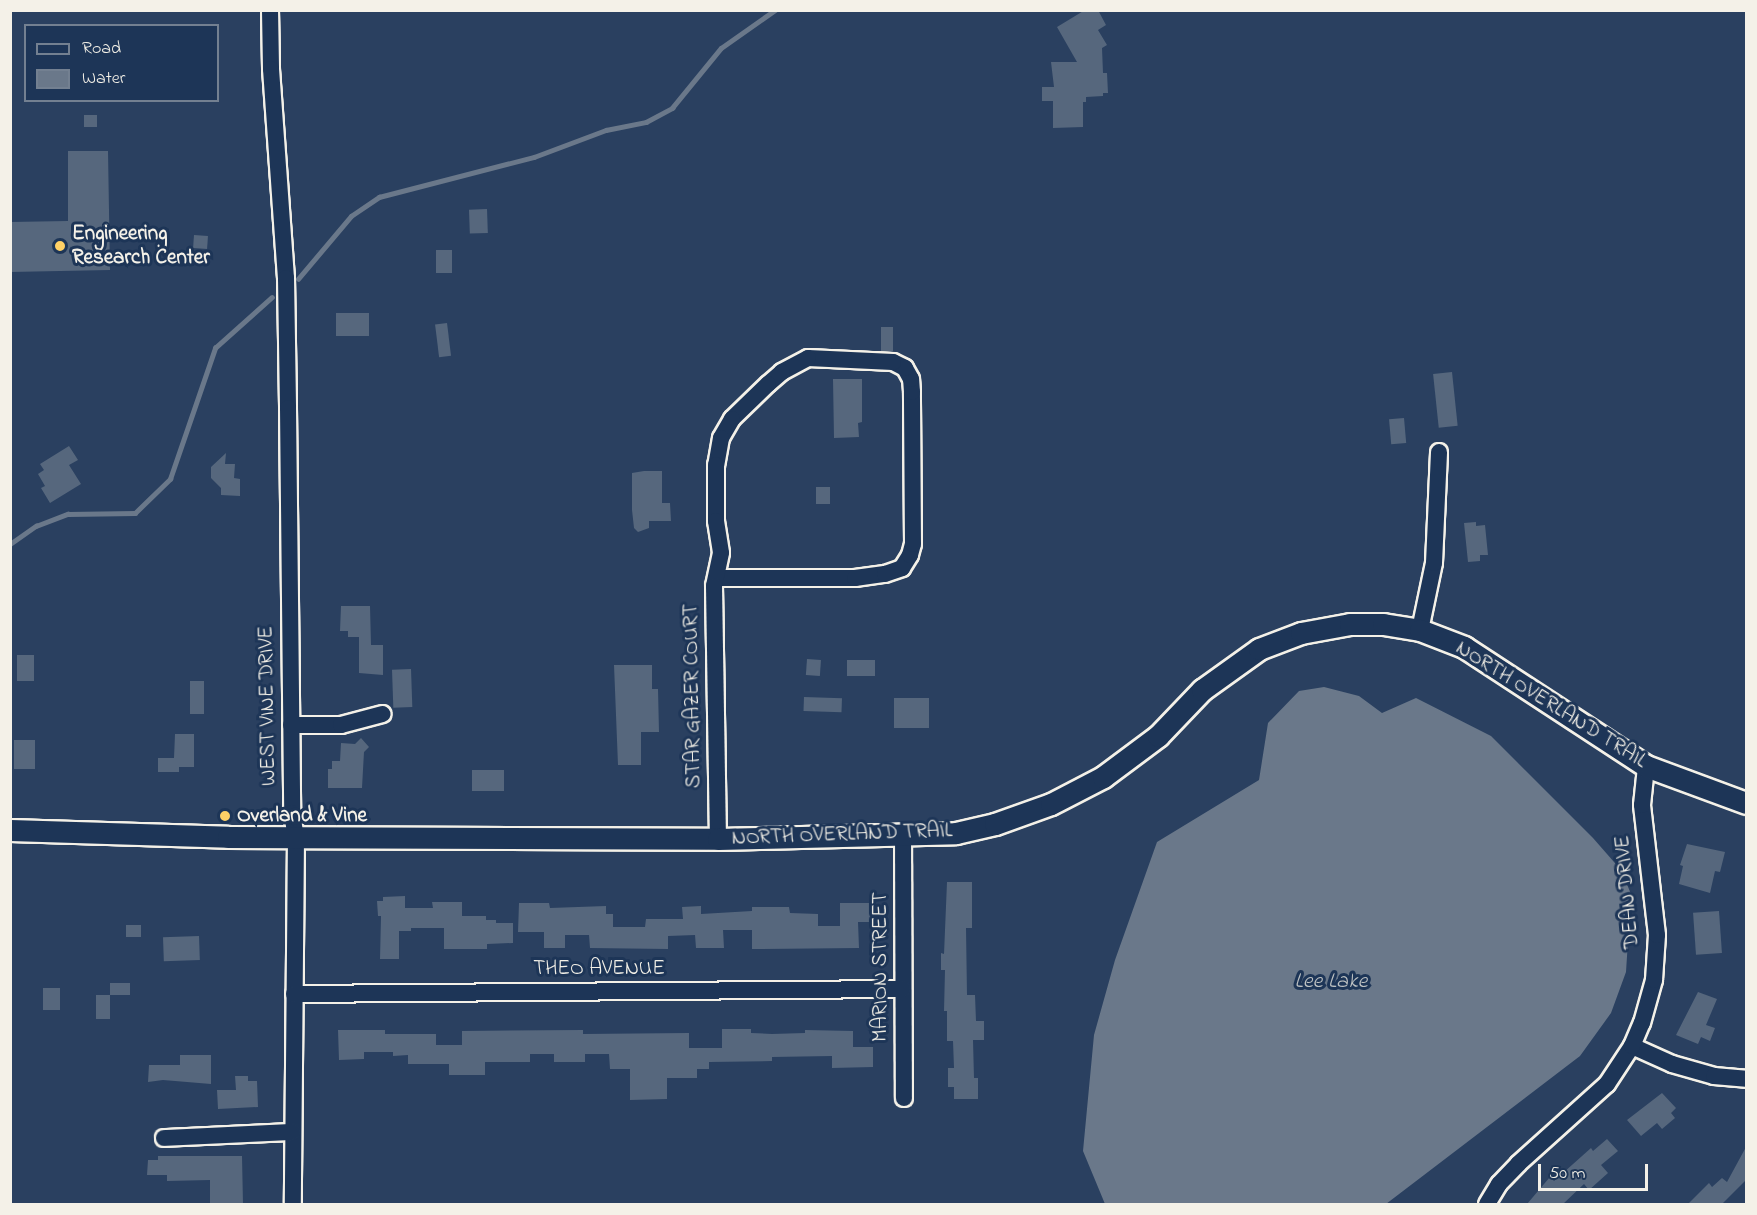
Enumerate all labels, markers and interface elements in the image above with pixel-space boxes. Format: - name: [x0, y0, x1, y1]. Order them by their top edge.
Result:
- legend: [24, 24, 219, 102]
- text: Road: [82, 36, 121, 62]
- text: Water: [82, 66, 125, 92]
- place label: Engineering Research Center: [72, 221, 210, 271]
- marker: Engineering Research Center: [53, 239, 67, 253]
- street label: STAR GAZER COURT: [679, 604, 707, 788]
- street label: WEST VINE DRIVE: [254, 626, 282, 786]
- street label: NORTH OVERLAND TRAIL: [1451, 636, 1651, 774]
- place label: Overland & Vine: [237, 803, 367, 829]
- marker: Overland & Vine: [218, 809, 232, 823]
- street label: NORTH OVERLAND TRAIL: [731, 819, 953, 851]
- street label: DEAN DRIVE: [1610, 834, 1646, 950]
- street label: MARION STREET: [868, 892, 894, 1042]
- street label: THEO AVENUE: [533, 956, 665, 982]
- water label: Lee Lake: [1295, 970, 1367, 996]
- scale bar: [1541, 1152, 1650, 1190]
- text: 50 m: [1549, 1161, 1586, 1187]

